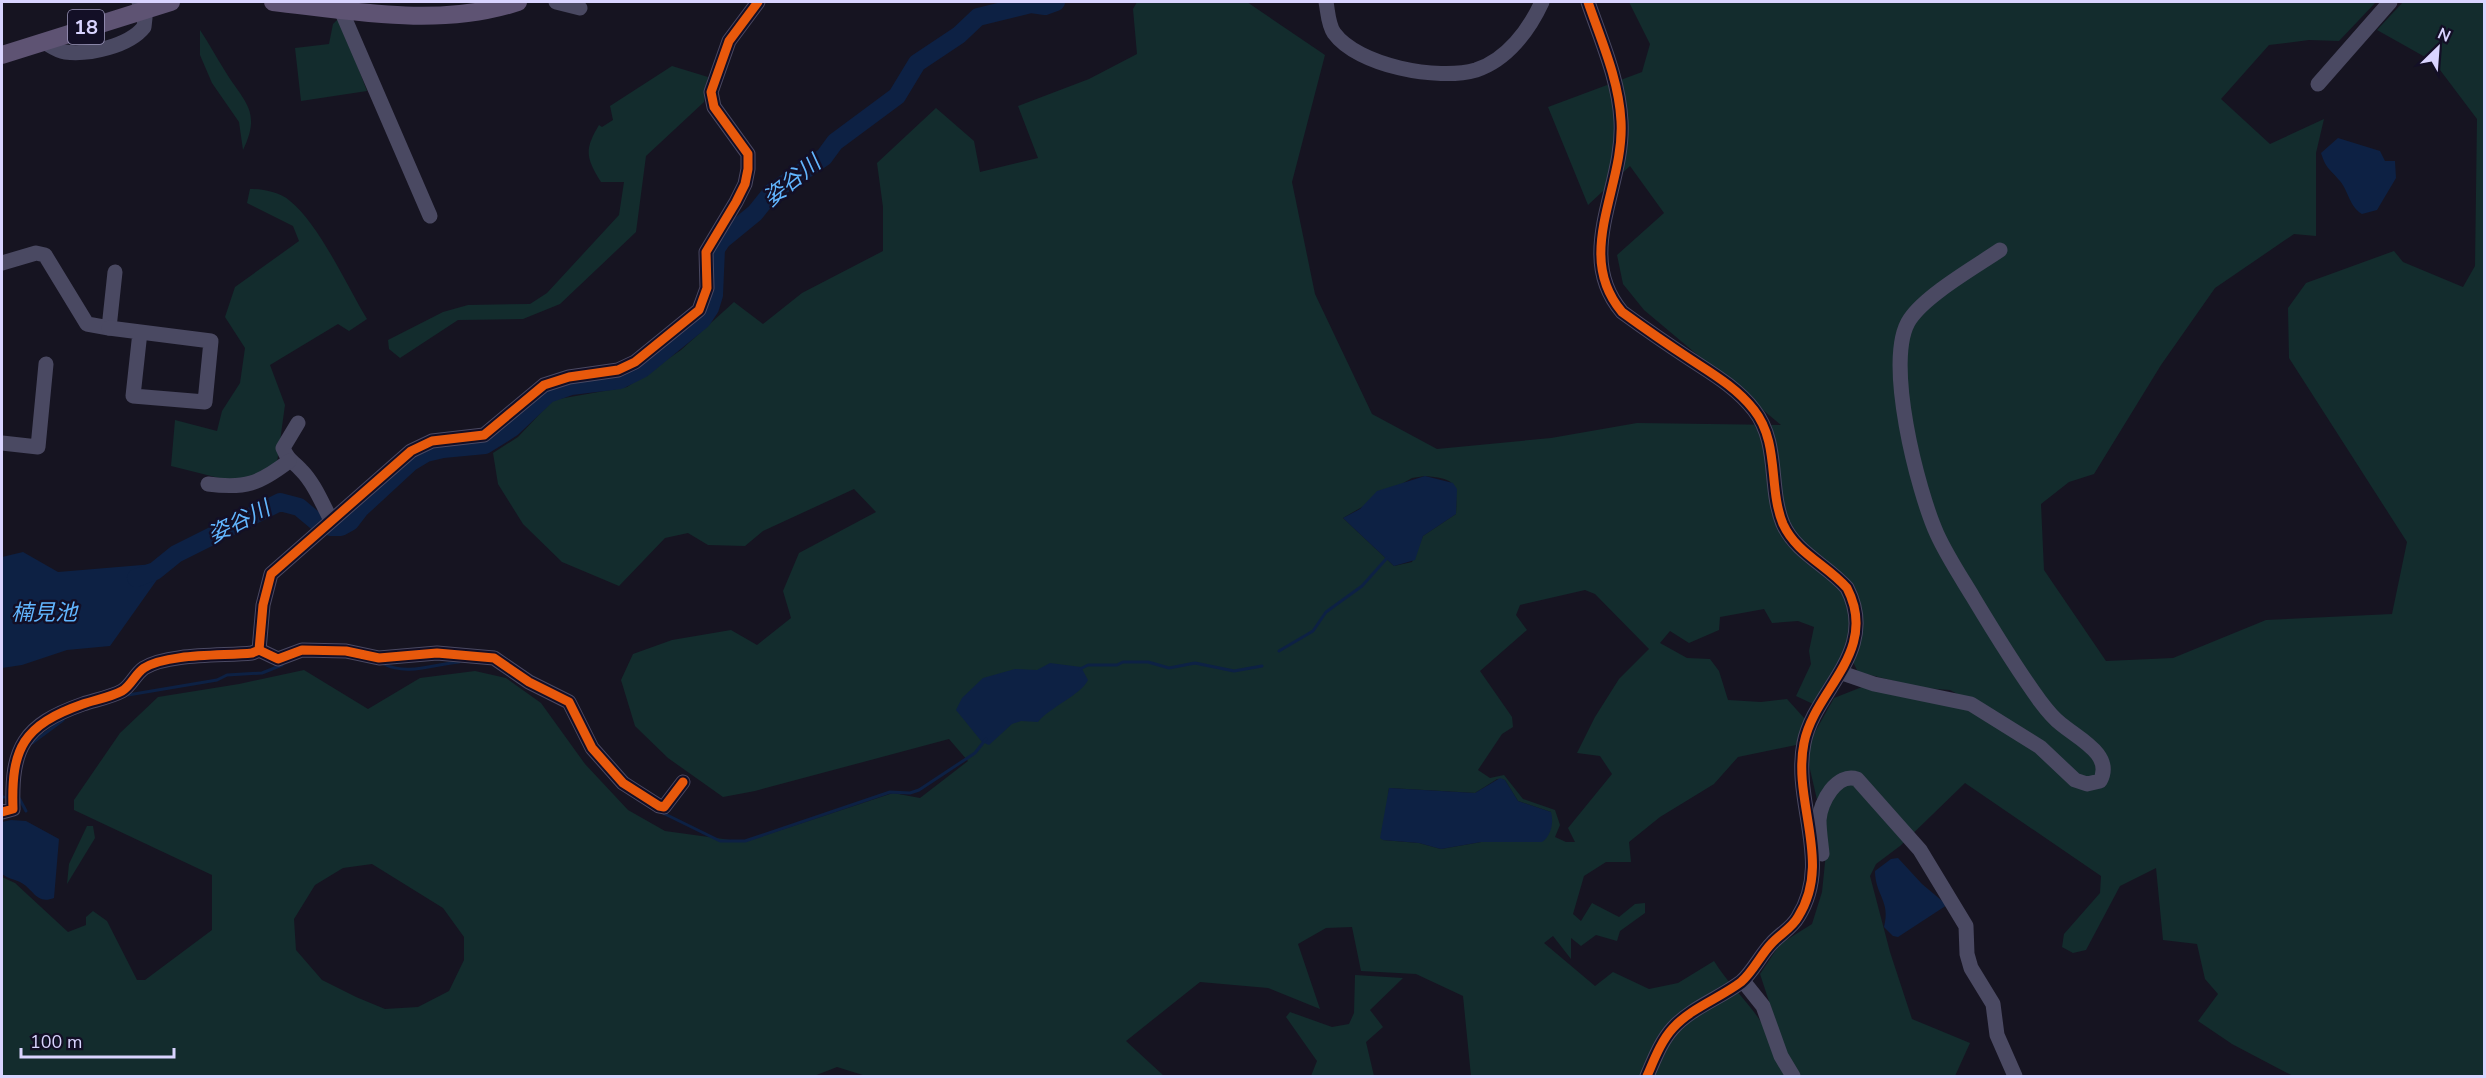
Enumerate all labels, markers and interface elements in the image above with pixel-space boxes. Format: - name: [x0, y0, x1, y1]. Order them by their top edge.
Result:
- road number: 18: [68, 10, 104, 44]
- north arrow: [2408, 18, 2468, 78]
- text: N: [2434, 23, 2454, 48]
- water label: 姿谷川: [757, 147, 829, 213]
- water label: 姿谷川: [203, 493, 277, 550]
- water label: 楠見池: [11, 598, 79, 628]
- scale bar: [21, 1021, 174, 1059]
- text: 100 m: [30, 1030, 82, 1054]

